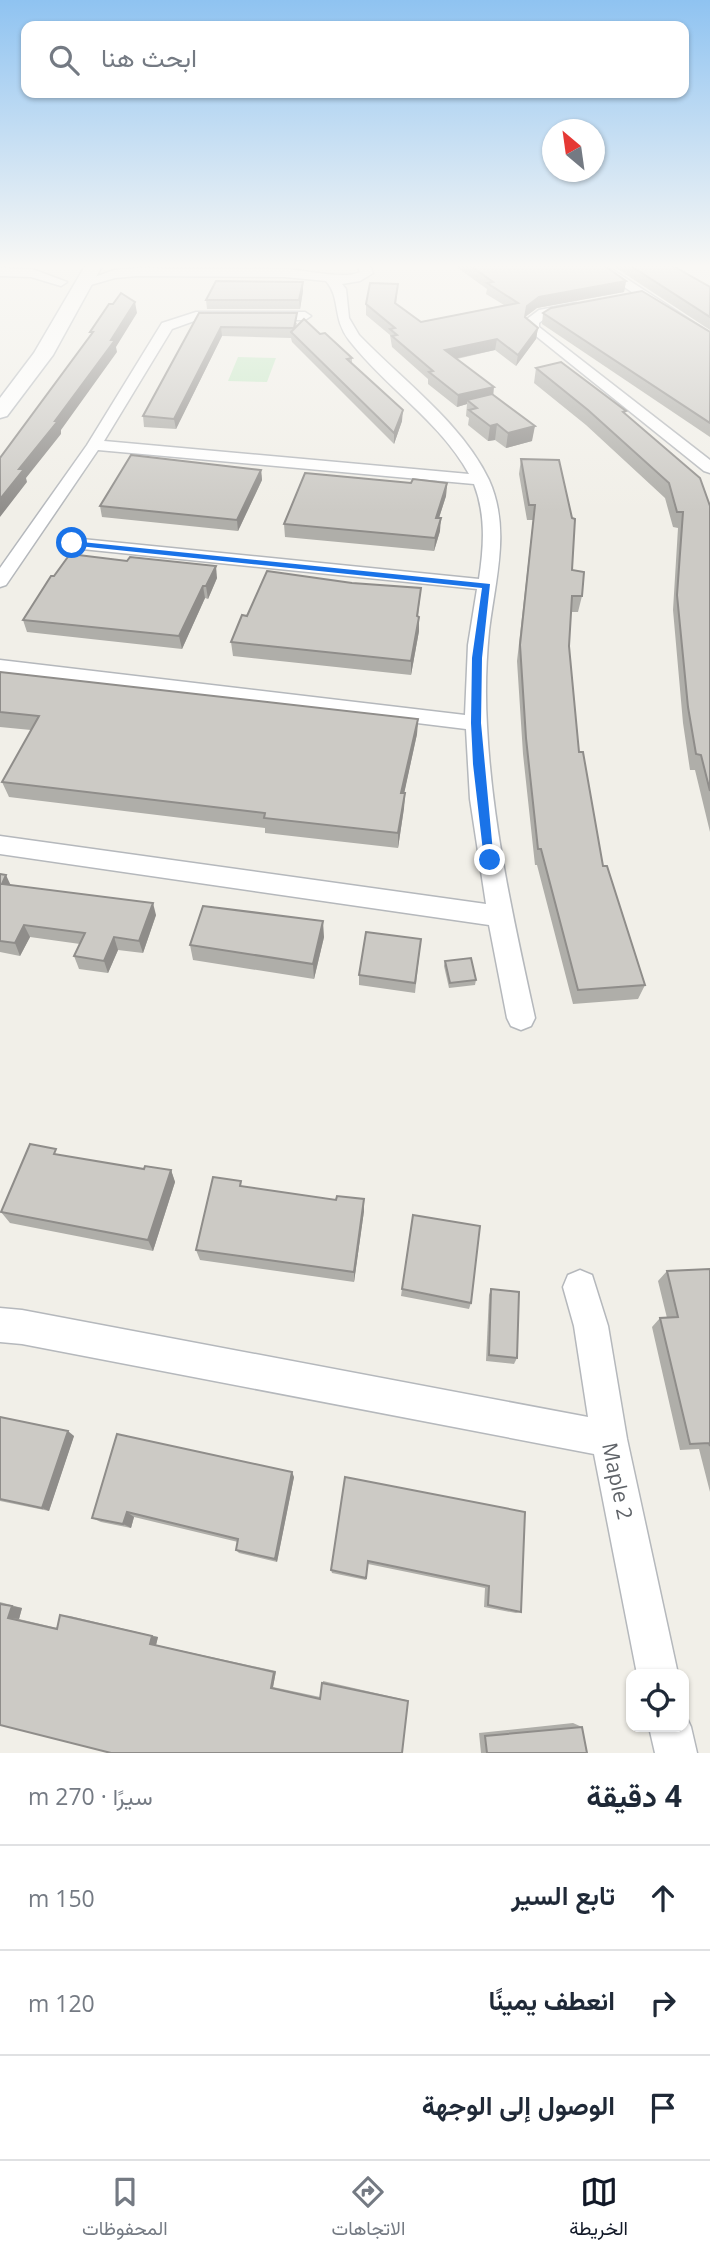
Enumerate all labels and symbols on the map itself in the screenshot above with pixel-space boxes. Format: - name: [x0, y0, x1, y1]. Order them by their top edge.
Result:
- north arrow: [542, 119, 605, 182]
- route start: [56, 527, 87, 558]
- route end: [474, 844, 505, 875]
- street label: Maple 2: [596, 1440, 640, 1522]

